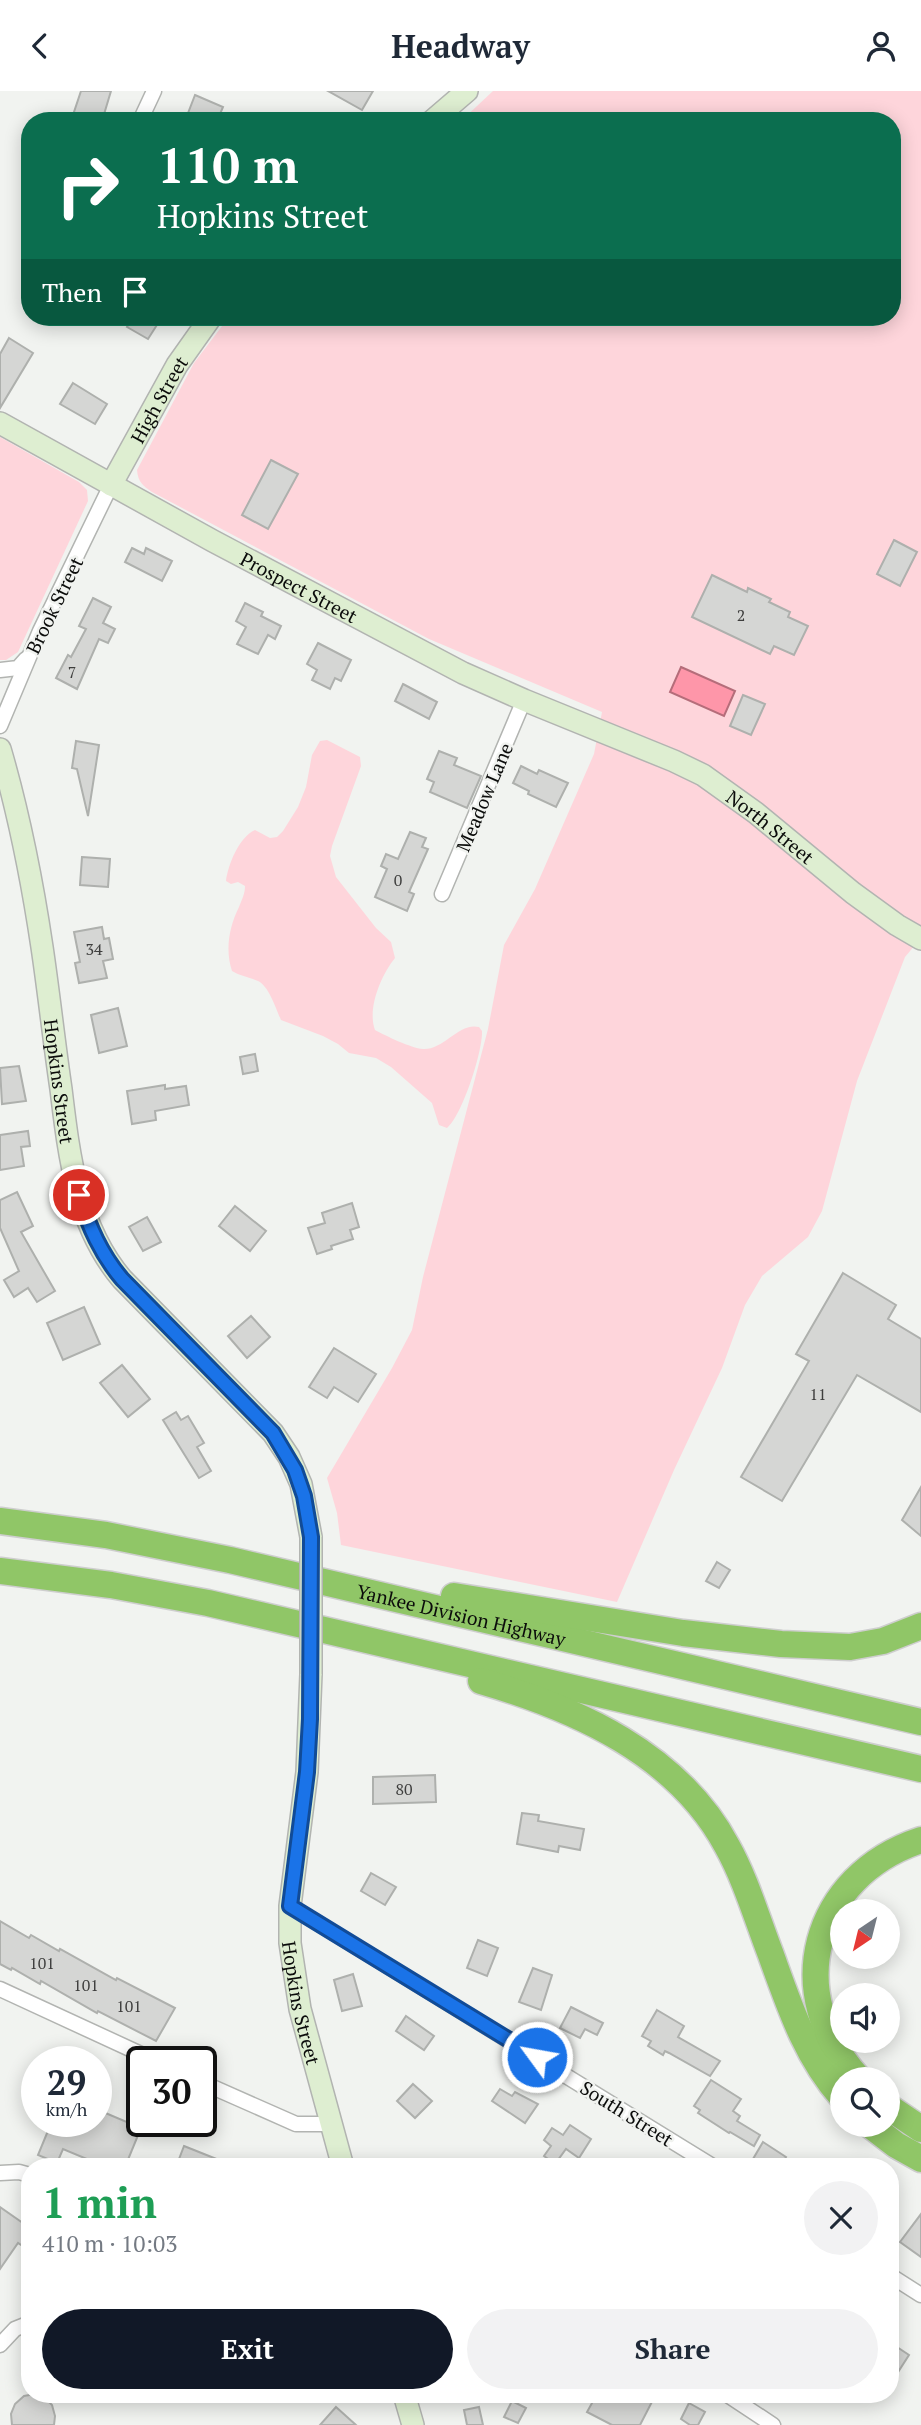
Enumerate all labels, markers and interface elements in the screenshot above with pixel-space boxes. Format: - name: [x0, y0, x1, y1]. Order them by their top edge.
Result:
- text: Headway: [391, 25, 530, 67]
- icon: back: [21, 27, 59, 65]
- icon: person: [862, 27, 900, 65]
- text: 110 m: [157, 132, 299, 197]
- icon: right: [42, 140, 133, 231]
- text: Hopkins Street: [157, 195, 368, 237]
- icon: arrive: [116, 273, 154, 311]
- text: Then: [42, 275, 102, 309]
- street label: High Street: [124, 350, 192, 447]
- street label: Prospect Street: [236, 545, 362, 628]
- street label: Brook Street: [20, 552, 88, 658]
- house number: 2: [737, 604, 745, 626]
- house number: 7: [68, 661, 76, 683]
- street label: Meadow Lane: [450, 739, 518, 855]
- street label: North Street: [722, 784, 820, 869]
- house number: 0: [394, 869, 402, 891]
- house number: 34: [85, 938, 103, 960]
- street label: Hopkins Street: [39, 1017, 81, 1145]
- pin: [49, 1165, 109, 1225]
- icon: arrive: [60, 1176, 98, 1214]
- house number: 11: [809, 1383, 827, 1405]
- street label: Yankee Division Highway: [354, 1578, 569, 1651]
- house number: 80: [395, 1778, 413, 1800]
- north arrow: [830, 1899, 900, 1969]
- map controls: [830, 1899, 900, 2137]
- street label: Hopkins Street: [277, 1939, 327, 2067]
- house number: 101: [29, 1952, 55, 1974]
- house number: 101: [73, 1974, 99, 1996]
- button: sound: [830, 1983, 900, 2053]
- house number: 101: [116, 1995, 142, 2017]
- position arrow: [500, 2020, 574, 2094]
- speed limit sign: 30: [126, 2046, 217, 2137]
- text: 29: [47, 2059, 86, 2105]
- button: search: [830, 2067, 900, 2137]
- street label: South Street: [576, 2075, 678, 2151]
- text: km/h: [46, 2097, 87, 2121]
- text: 1 min: [42, 2174, 157, 2230]
- button: close: [804, 2181, 878, 2255]
- text: 410 m · 10:03: [42, 2228, 177, 2259]
- button: Exit: [42, 2309, 453, 2389]
- button: Share: [467, 2309, 878, 2389]

